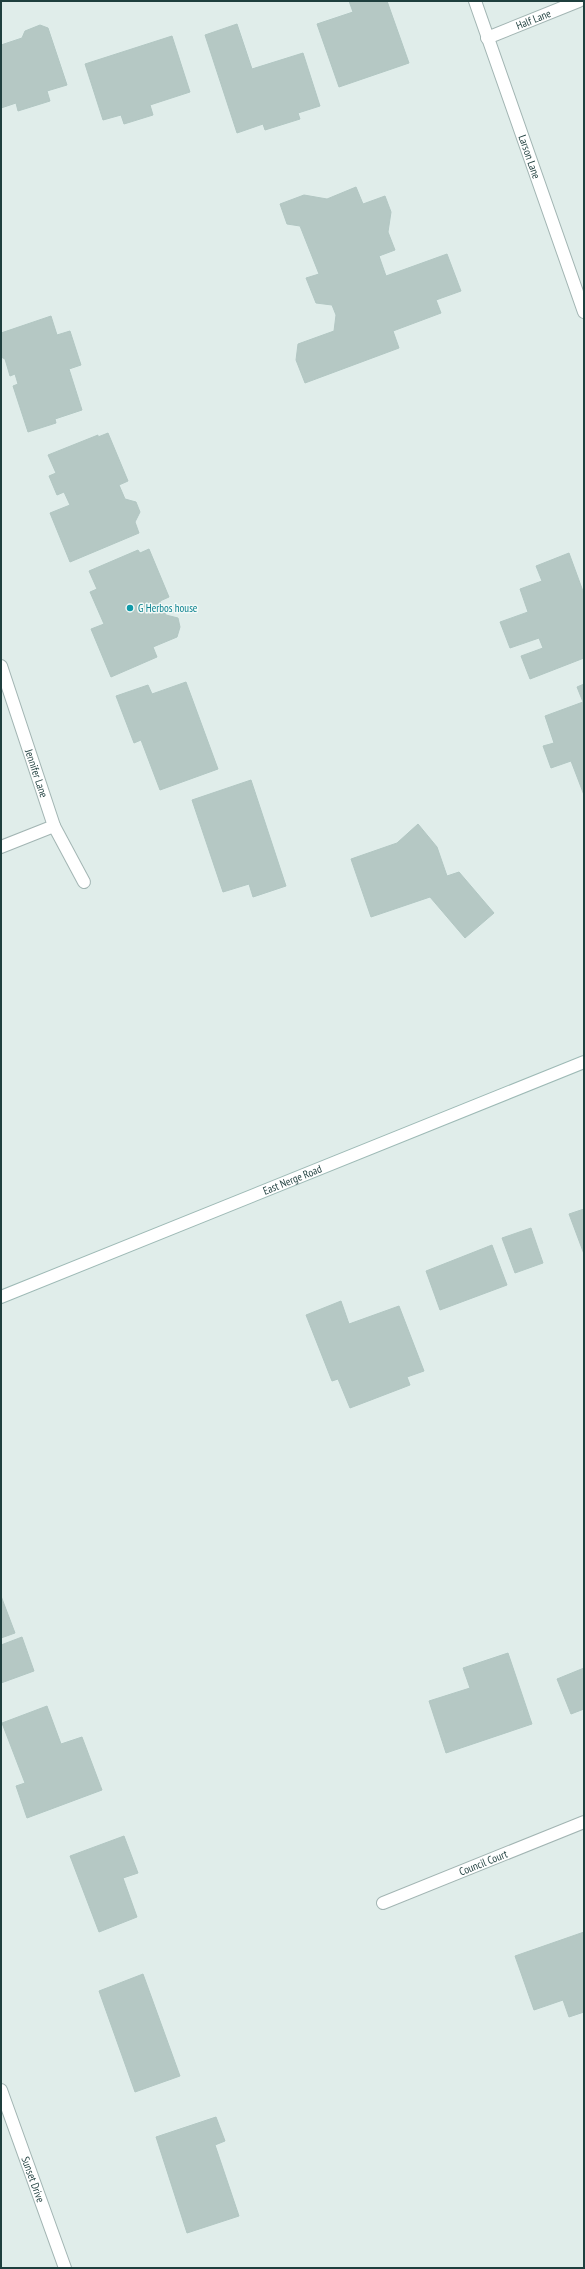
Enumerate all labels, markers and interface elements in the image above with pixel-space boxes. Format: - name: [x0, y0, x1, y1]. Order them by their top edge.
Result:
- street label: Half Lane: [514, 6, 553, 33]
- street label: Larson Lane: [515, 133, 544, 181]
- place label: G Herbos house: [138, 601, 198, 615]
- marker: G Herbos house: [125, 603, 135, 613]
- street label: Jennifer Lane: [22, 746, 51, 800]
- street label: East Nerge Road: [261, 1161, 324, 1198]
- street label: Council Court: [457, 1847, 509, 1879]
- street label: Sunset Drive: [18, 2154, 48, 2205]

